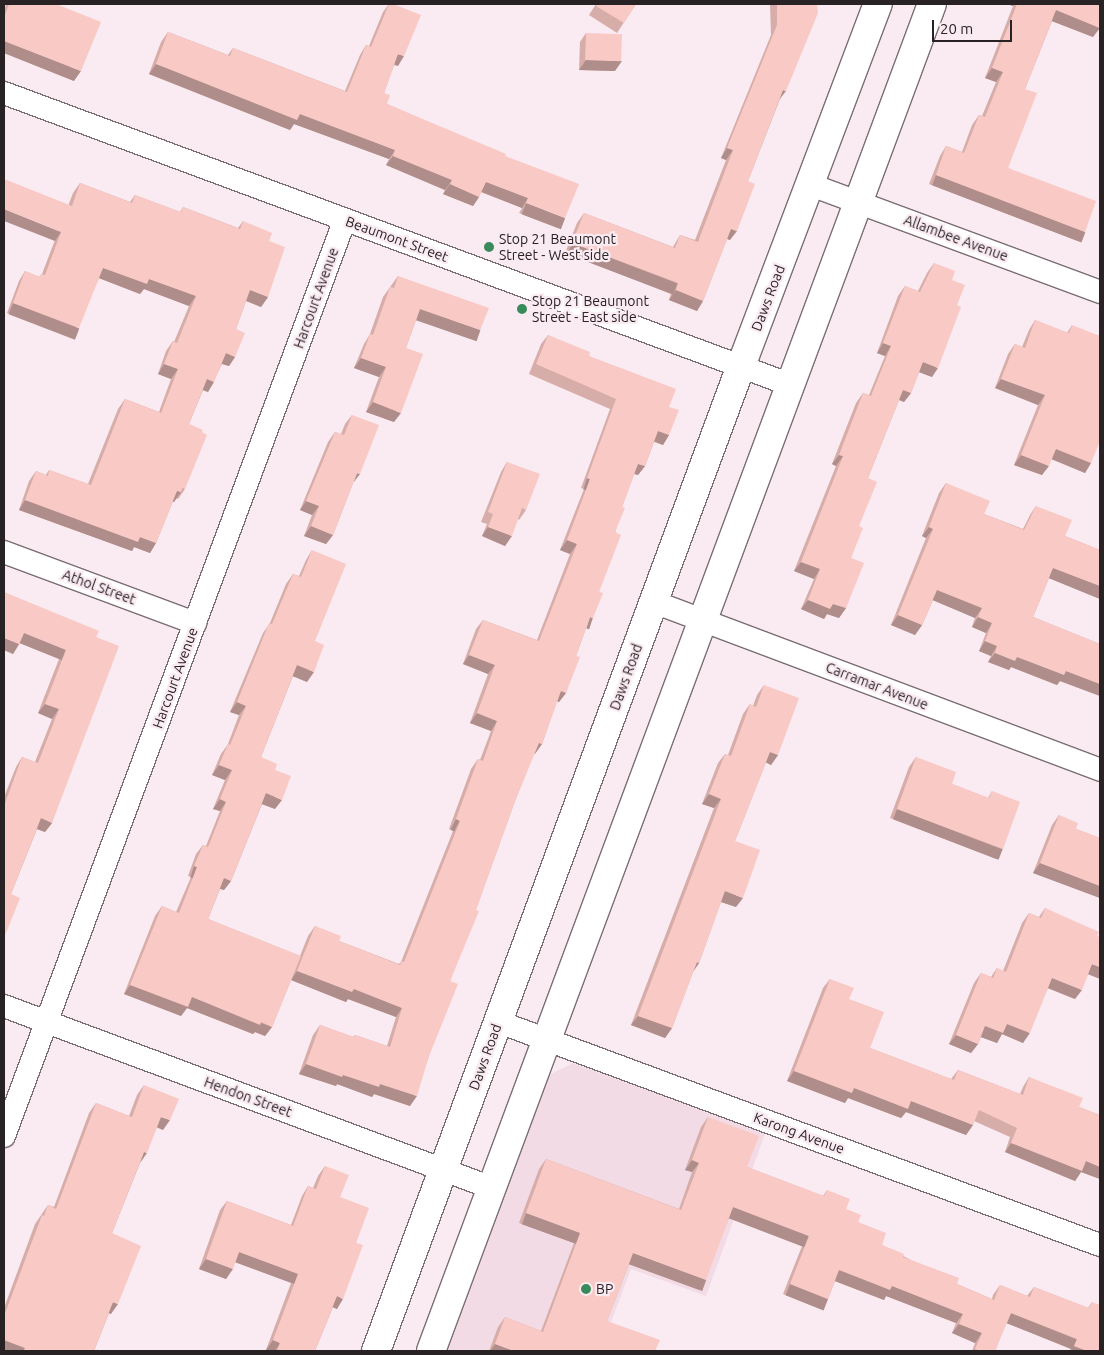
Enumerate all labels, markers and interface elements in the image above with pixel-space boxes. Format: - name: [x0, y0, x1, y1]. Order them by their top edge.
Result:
- scale bar: [934, 10, 1014, 42]
- text: 20 m: [940, 20, 973, 37]
- street label: Allambee Avenue: [902, 211, 1010, 265]
- street label: Beaumont Street: [343, 213, 451, 265]
- place label: Stop 21 Beaumont Street - West side: [499, 231, 616, 264]
- marker: Stop 21 Beaumont Street - West side: [483, 241, 495, 253]
- street label: Harcourt Avenue: [290, 245, 342, 351]
- street label: Daws Road: [748, 263, 788, 333]
- place label: Stop 21 Beaumont Street - East side: [532, 293, 649, 326]
- marker: Stop 21 Beaumont Street - East side: [516, 303, 528, 315]
- street label: Athol Street: [60, 566, 138, 608]
- street label: Harcourt Avenue: [149, 625, 201, 731]
- street label: Daws Road: [606, 641, 646, 713]
- street label: Carramar Avenue: [823, 659, 931, 713]
- street label: Daws Road: [465, 1021, 505, 1093]
- street label: Hendon Street: [202, 1073, 294, 1121]
- street label: Karong Avenue: [751, 1109, 847, 1157]
- place label: BP: [596, 1281, 613, 1297]
- marker: BP: [580, 1283, 592, 1295]

